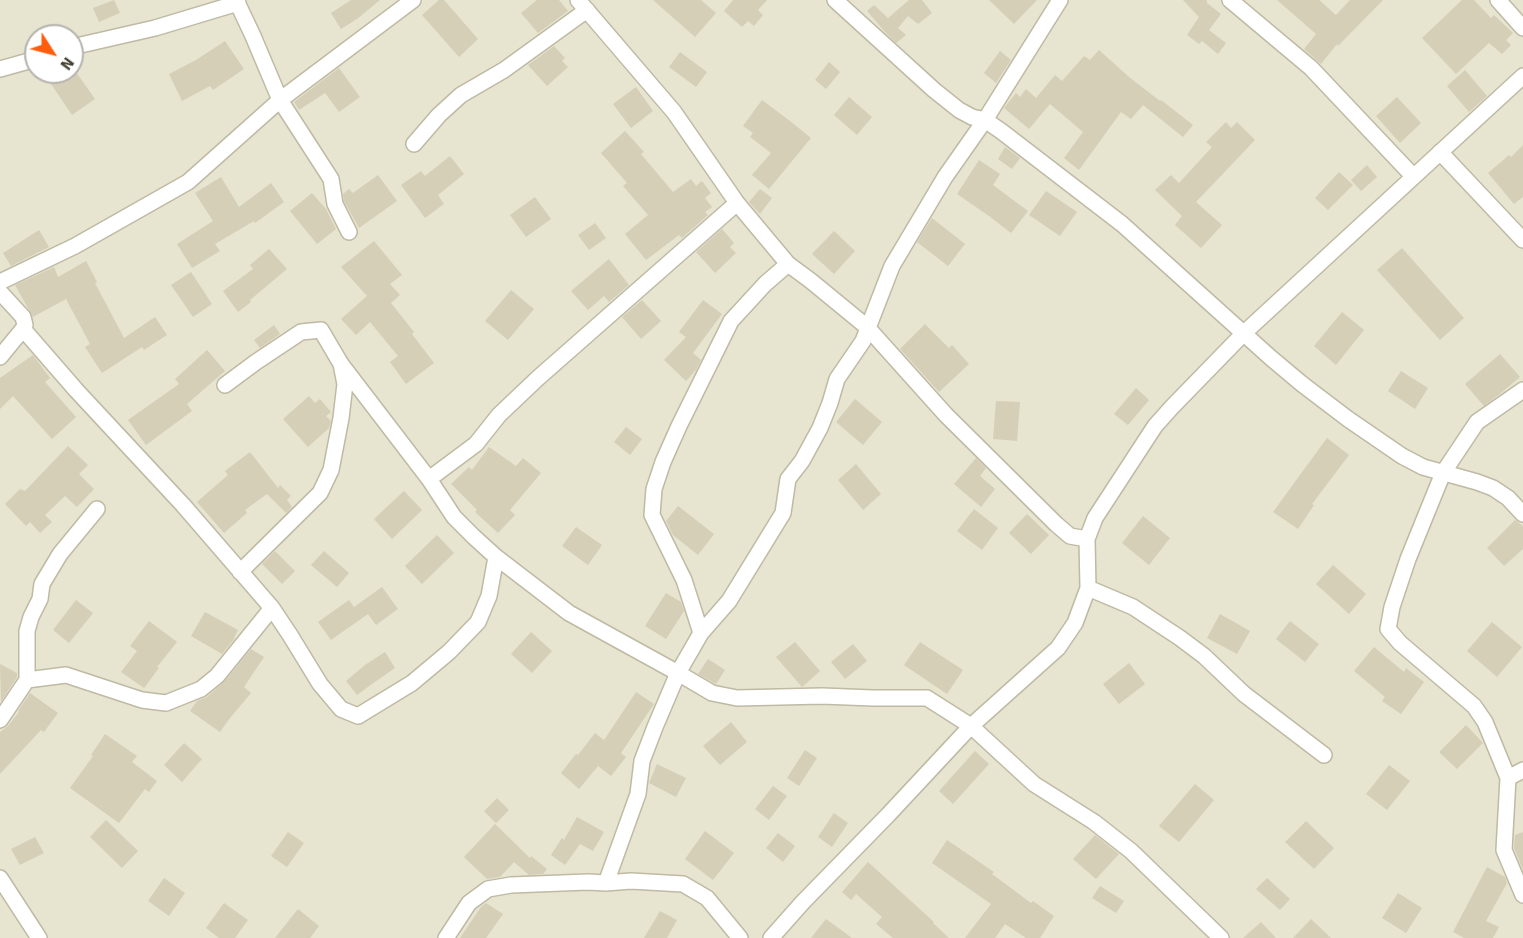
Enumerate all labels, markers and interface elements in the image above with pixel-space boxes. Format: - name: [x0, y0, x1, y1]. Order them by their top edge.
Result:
- north arrow: [24, 24, 84, 84]
- text: N: [56, 53, 78, 74]

